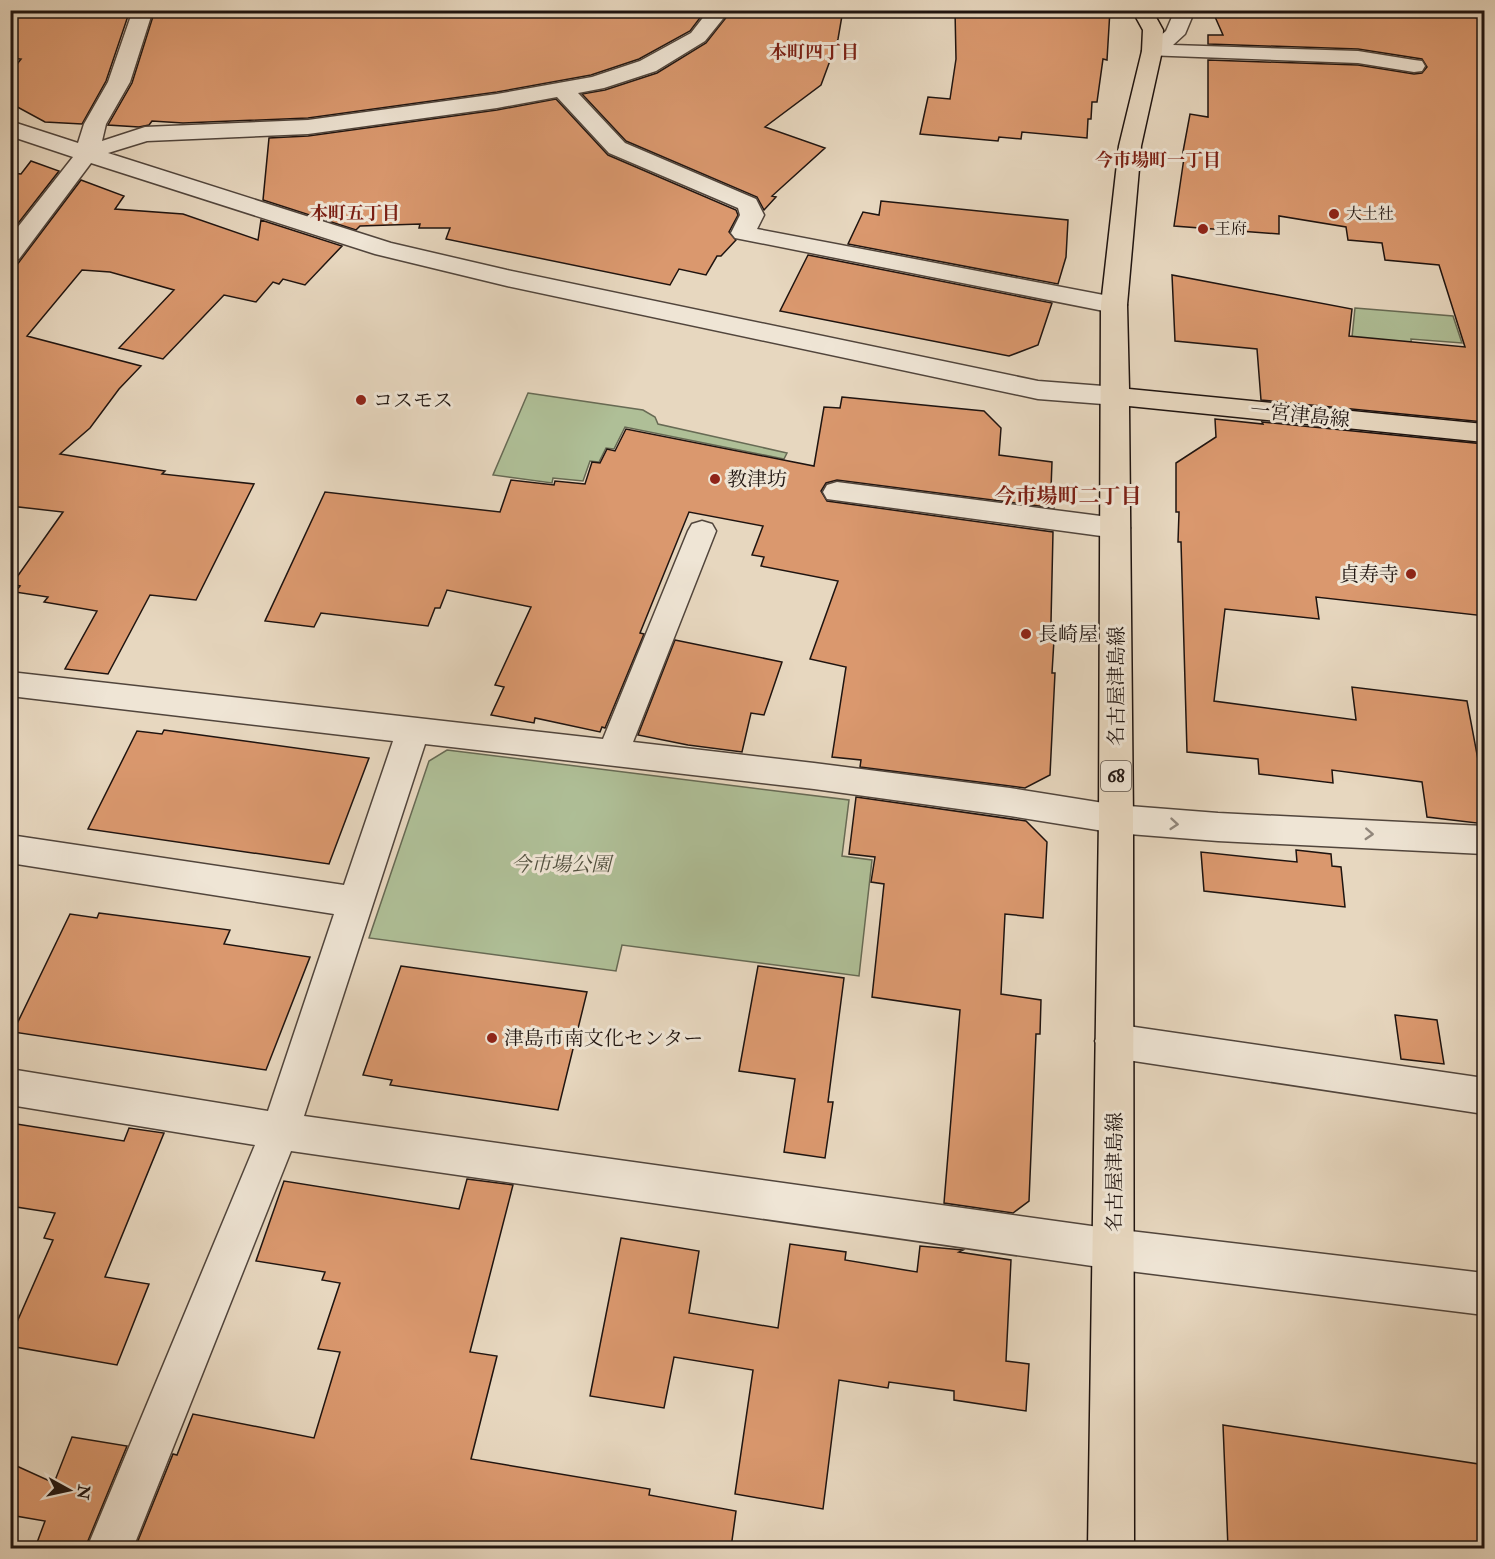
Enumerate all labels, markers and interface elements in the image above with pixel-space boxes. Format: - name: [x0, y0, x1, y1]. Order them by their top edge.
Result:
- district label: 本町四丁目: [769, 41, 859, 64]
- district label: 今市場町一丁目: [1095, 149, 1221, 172]
- district label: 本町五丁目: [310, 202, 400, 225]
- place label: 大土社: [1346, 204, 1394, 224]
- marker: 大土社: [1327, 207, 1341, 221]
- place label: 王府: [1215, 219, 1247, 239]
- marker: 王府: [1196, 222, 1210, 236]
- place label: コスモス: [373, 388, 453, 413]
- marker: コスモス: [354, 393, 368, 407]
- street label: 一宮津島線: [1249, 397, 1351, 433]
- place label: 教津坊: [727, 467, 787, 492]
- marker: 教津坊: [708, 472, 722, 486]
- district label: 今市場町二丁目: [995, 483, 1142, 510]
- place label: 貞寿寺: [1339, 562, 1399, 587]
- marker: 貞寿寺: [1404, 567, 1418, 581]
- place label: 長崎屋: [1038, 622, 1098, 647]
- street label: 名古屋津島線: [1104, 626, 1129, 746]
- marker: 長崎屋: [1019, 627, 1033, 641]
- road number: 68: [1101, 761, 1131, 791]
- one-way arrow: [1169, 817, 1178, 830]
- one-way arrow: [1364, 828, 1373, 841]
- park label: 今市場公園: [511, 852, 614, 877]
- place label: 津島市南文化センター: [504, 1026, 703, 1051]
- marker: 津島市南文化センター: [485, 1031, 499, 1045]
- street label: 名古屋津島線: [1102, 1112, 1127, 1232]
- north arrow: [39, 1460, 99, 1520]
- text: N: [72, 1482, 94, 1501]

